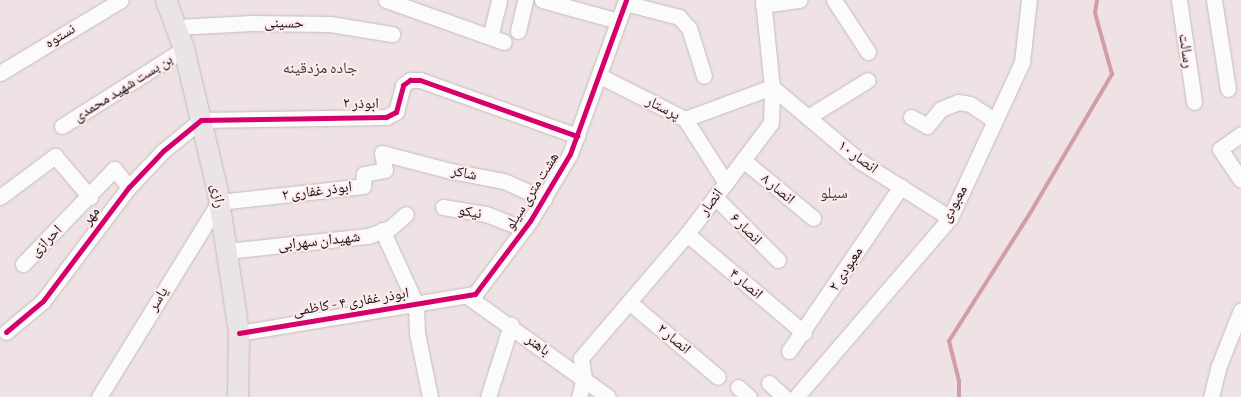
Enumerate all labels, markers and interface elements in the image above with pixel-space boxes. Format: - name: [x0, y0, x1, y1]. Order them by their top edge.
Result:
- street label: حسینی: [264, 14, 304, 32]
- street label: نستوه: [41, 20, 79, 52]
- street label: رسالت: [1175, 32, 1197, 70]
- street label: بن بست شهید محمدی: [70, 50, 176, 126]
- district label: جاده مزدقینه: [283, 59, 357, 79]
- street label: پرستار: [643, 92, 683, 124]
- street label: ابوذر ۲: [343, 95, 379, 113]
- street label: انصار ۱۰: [835, 137, 881, 177]
- street label: هشت متری سیلو: [501, 149, 563, 233]
- street label: شاکر: [450, 162, 478, 184]
- street label: انصار ۸: [758, 170, 798, 208]
- street label: ابوذر غفاری ۲: [281, 178, 353, 204]
- street label: رازی: [207, 182, 229, 210]
- street label: معبودی: [936, 182, 972, 226]
- district label: سیلو: [820, 184, 848, 204]
- street label: انصار: [695, 185, 727, 219]
- street label: نیکو: [457, 201, 483, 223]
- street label: مهر: [78, 203, 104, 229]
- street label: انصار ۶: [726, 209, 766, 249]
- street label: احرازی: [26, 221, 66, 261]
- street label: شهیدان سهرابی: [277, 228, 361, 254]
- street label: معبودی ۲: [825, 244, 867, 294]
- street label: انصار ۴: [726, 265, 766, 303]
- street label: یاسر: [144, 284, 172, 314]
- street label: ابوذر غفاری ۴ - کاظمی: [292, 284, 410, 320]
- street label: انصار ۲: [654, 320, 694, 358]
- street label: باهنر: [522, 330, 554, 360]

